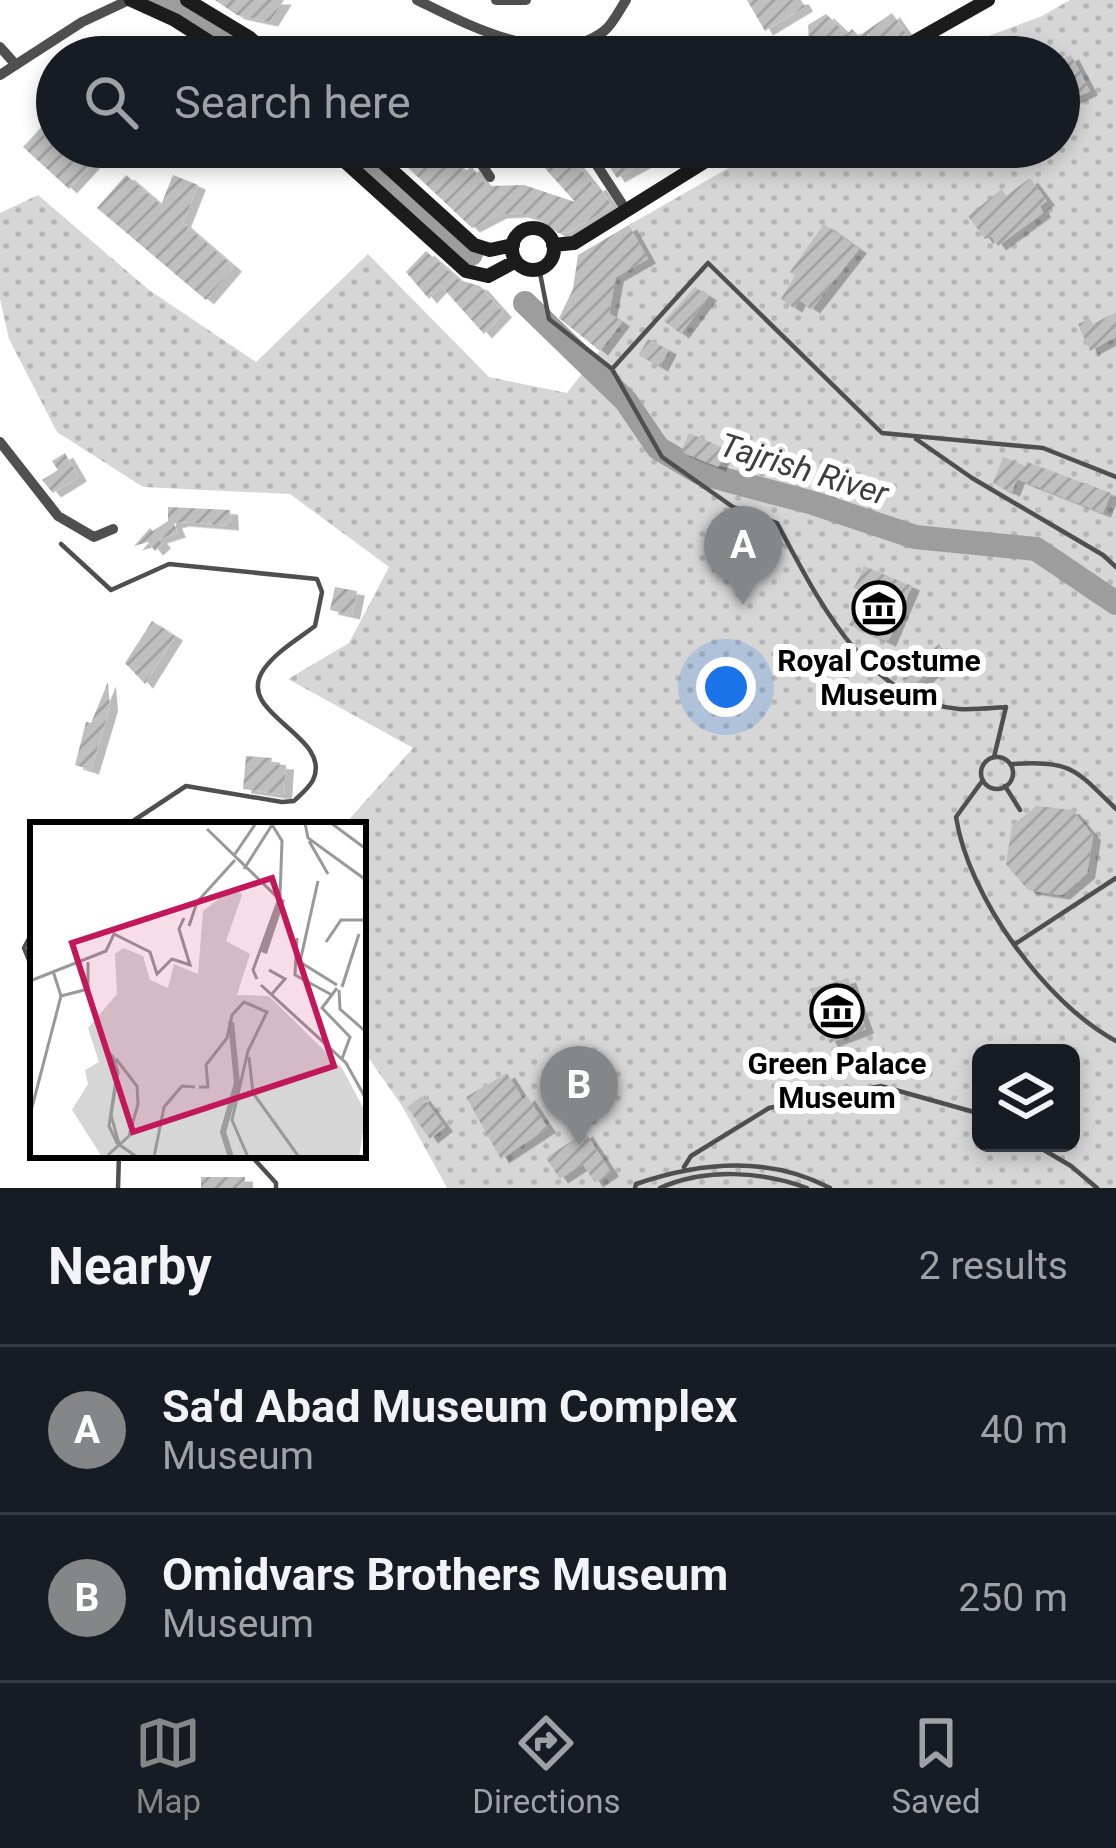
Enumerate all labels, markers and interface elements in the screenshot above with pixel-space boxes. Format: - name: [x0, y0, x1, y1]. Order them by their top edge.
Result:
- search box: [36, 36, 1080, 168]
- icon: search: [78, 69, 144, 135]
- text: Search here: [174, 76, 411, 129]
- water label: Tajrish River: [715, 425, 894, 513]
- pin: A: [704, 506, 782, 605]
- museum icon: Royal Costume Museum: [851, 580, 907, 636]
- place label: Royal Costume Museum: [777, 643, 981, 712]
- your location: [696, 657, 756, 717]
- inset map: [30, 822, 366, 1158]
- museum icon: Green Palace Museum: [809, 983, 865, 1039]
- map controls: [972, 1044, 1080, 1152]
- button: layers: [972, 1044, 1080, 1152]
- pin: B: [540, 1046, 618, 1145]
- place label: Green Palace Museum: [748, 1046, 926, 1115]
- text: Nearby: [48, 1237, 212, 1296]
- text: 2 results: [919, 1243, 1068, 1289]
- text: Sa'd Abad Museum Complex: [162, 1380, 737, 1433]
- text: A: [74, 1407, 100, 1453]
- text: 40 m: [980, 1407, 1068, 1453]
- text: Museum: [162, 1433, 314, 1479]
- text: Omidvars Brothers Museum: [162, 1548, 728, 1601]
- text: B: [75, 1575, 99, 1621]
- text: 250 m: [958, 1575, 1068, 1621]
- text: Museum: [162, 1601, 314, 1647]
- tab: Map: [135, 1710, 201, 1821]
- tab: Directions: [472, 1710, 621, 1821]
- tab: Saved: [891, 1710, 981, 1821]

